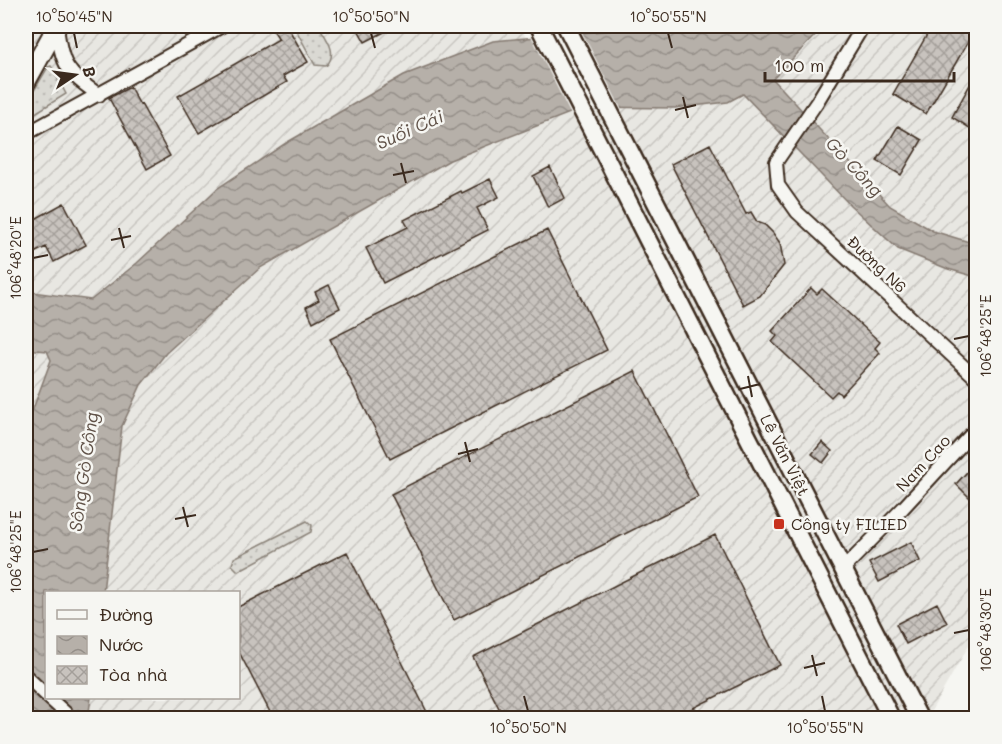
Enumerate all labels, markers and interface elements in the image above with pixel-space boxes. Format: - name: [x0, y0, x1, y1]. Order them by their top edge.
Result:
- text: 10°50'45"N: [36, 6, 112, 26]
- text: 10°50'50"N: [332, 6, 410, 26]
- text: 10°50'55"N: [630, 6, 706, 26]
- north arrow: [45, 45, 105, 105]
- scale bar: [765, 45, 954, 83]
- text: 100 m: [774, 53, 824, 77]
- text: B: [79, 64, 102, 79]
- water label: Suối Cái: [372, 103, 448, 155]
- water label: Gò Công: [821, 131, 889, 201]
- text: 106°48'20"E: [5, 216, 25, 300]
- street label: Đường N6: [843, 231, 912, 297]
- text: 106°48'25"E: [975, 294, 995, 377]
- water label: Sông Gò Công: [63, 410, 103, 533]
- street label: Lê Văn Việt: [756, 411, 815, 499]
- street label: Nam Cao: [891, 430, 954, 496]
- text: 106°48'25"E: [5, 510, 25, 593]
- place label: Công ty FILIED: [791, 513, 907, 534]
- marker: Công ty FILIED: [772, 517, 786, 531]
- text: 106°48'30"E: [975, 588, 995, 672]
- legend: [45, 591, 240, 699]
- text: Đường: [99, 602, 153, 626]
- text: Nước: [99, 632, 143, 656]
- text: Tòa nhà: [99, 662, 168, 686]
- text: 10°50'50"N: [489, 717, 567, 737]
- text: 10°50'55"N: [787, 717, 863, 737]

